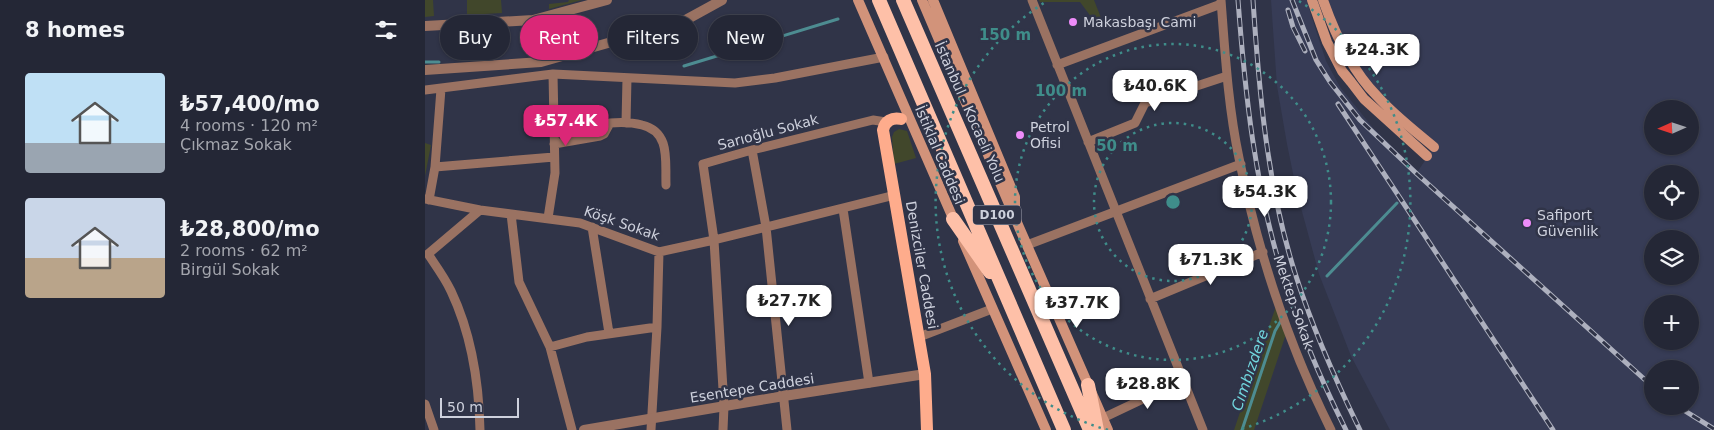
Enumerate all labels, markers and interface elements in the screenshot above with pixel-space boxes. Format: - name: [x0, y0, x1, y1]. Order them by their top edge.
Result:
- place label: Makasbaşı Cami: [1083, 14, 1196, 30]
- chip: Buy: [440, 15, 510, 60]
- chip: Rent: [520, 15, 598, 60]
- chip: Filters: [608, 15, 698, 60]
- chip: New: [708, 15, 783, 60]
- icon: filters: [372, 16, 400, 44]
- marker: Makasbaşı Cami: [1067, 16, 1079, 28]
- text: 8 homes: [25, 18, 125, 42]
- text: 150 m: [979, 26, 1031, 44]
- pin: ₺24.3K: [1336, 34, 1418, 76]
- street label: İstanbul - Kocaeli Yolu: [932, 39, 1009, 185]
- text: ₺24.3K: [1345, 40, 1409, 59]
- pin: ₺40.6K: [1114, 70, 1196, 112]
- text: ₺40.6K: [1123, 76, 1187, 95]
- text: 100 m: [1035, 82, 1087, 100]
- text: ₺57,400/mo: [180, 92, 320, 116]
- icon: home: [65, 93, 125, 153]
- north arrow: [1644, 100, 1699, 155]
- map controls: [1644, 100, 1699, 415]
- street label: İstiklal Caddesi: [912, 103, 969, 207]
- pin: ₺57.4K: [525, 104, 607, 147]
- text: ₺57.4K: [534, 111, 598, 130]
- street label: Sarıoğlu Sokak: [716, 111, 821, 153]
- text: 4 rooms · 120 m²: [180, 116, 318, 135]
- place label: Petrol Ofisi: [1030, 119, 1070, 151]
- marker: Petrol Ofisi: [1014, 129, 1026, 141]
- text: Çıkmaz Sokak: [180, 135, 292, 154]
- text: 50 m: [1096, 137, 1138, 155]
- button: locate: [1644, 165, 1699, 220]
- pin: ₺54.3K: [1224, 176, 1306, 218]
- text: ₺54.3K: [1233, 182, 1297, 201]
- centre of rings: [1164, 193, 1182, 211]
- street label: Denizciler Caddesi: [903, 200, 941, 330]
- street label: Köşk Sokak: [582, 203, 663, 244]
- road number: D100: [973, 206, 1021, 224]
- place label: Safiport Güvenlik: [1537, 207, 1599, 239]
- text: ₺28,800/mo: [180, 217, 320, 241]
- marker: Safiport Güvenlik: [1521, 217, 1533, 229]
- icon: home: [65, 218, 125, 278]
- button: layers: [1644, 230, 1699, 285]
- text: 2 rooms · 62 m²: [180, 241, 308, 260]
- pin: ₺71.3K: [1170, 244, 1252, 286]
- text: ₺71.3K: [1179, 250, 1243, 269]
- street label: Mektep Sokak: [1270, 253, 1318, 352]
- text: Birgül Sokak: [180, 260, 280, 279]
- pin: ₺27.7K: [748, 284, 830, 327]
- pin: ₺37.7K: [1036, 286, 1118, 329]
- text: ₺27.7K: [757, 291, 821, 310]
- text: ₺37.7K: [1045, 293, 1109, 312]
- button: +: [1644, 295, 1699, 350]
- water label: Cımbızdere: [1228, 327, 1272, 413]
- button: −: [1644, 360, 1699, 415]
- pin: ₺28.8K: [1107, 368, 1189, 410]
- street label: Esentepe Caddesi: [689, 370, 815, 406]
- text: ₺28.8K: [1116, 374, 1180, 393]
- scale bar: [440, 395, 519, 418]
- text: 50 m: [447, 399, 483, 415]

